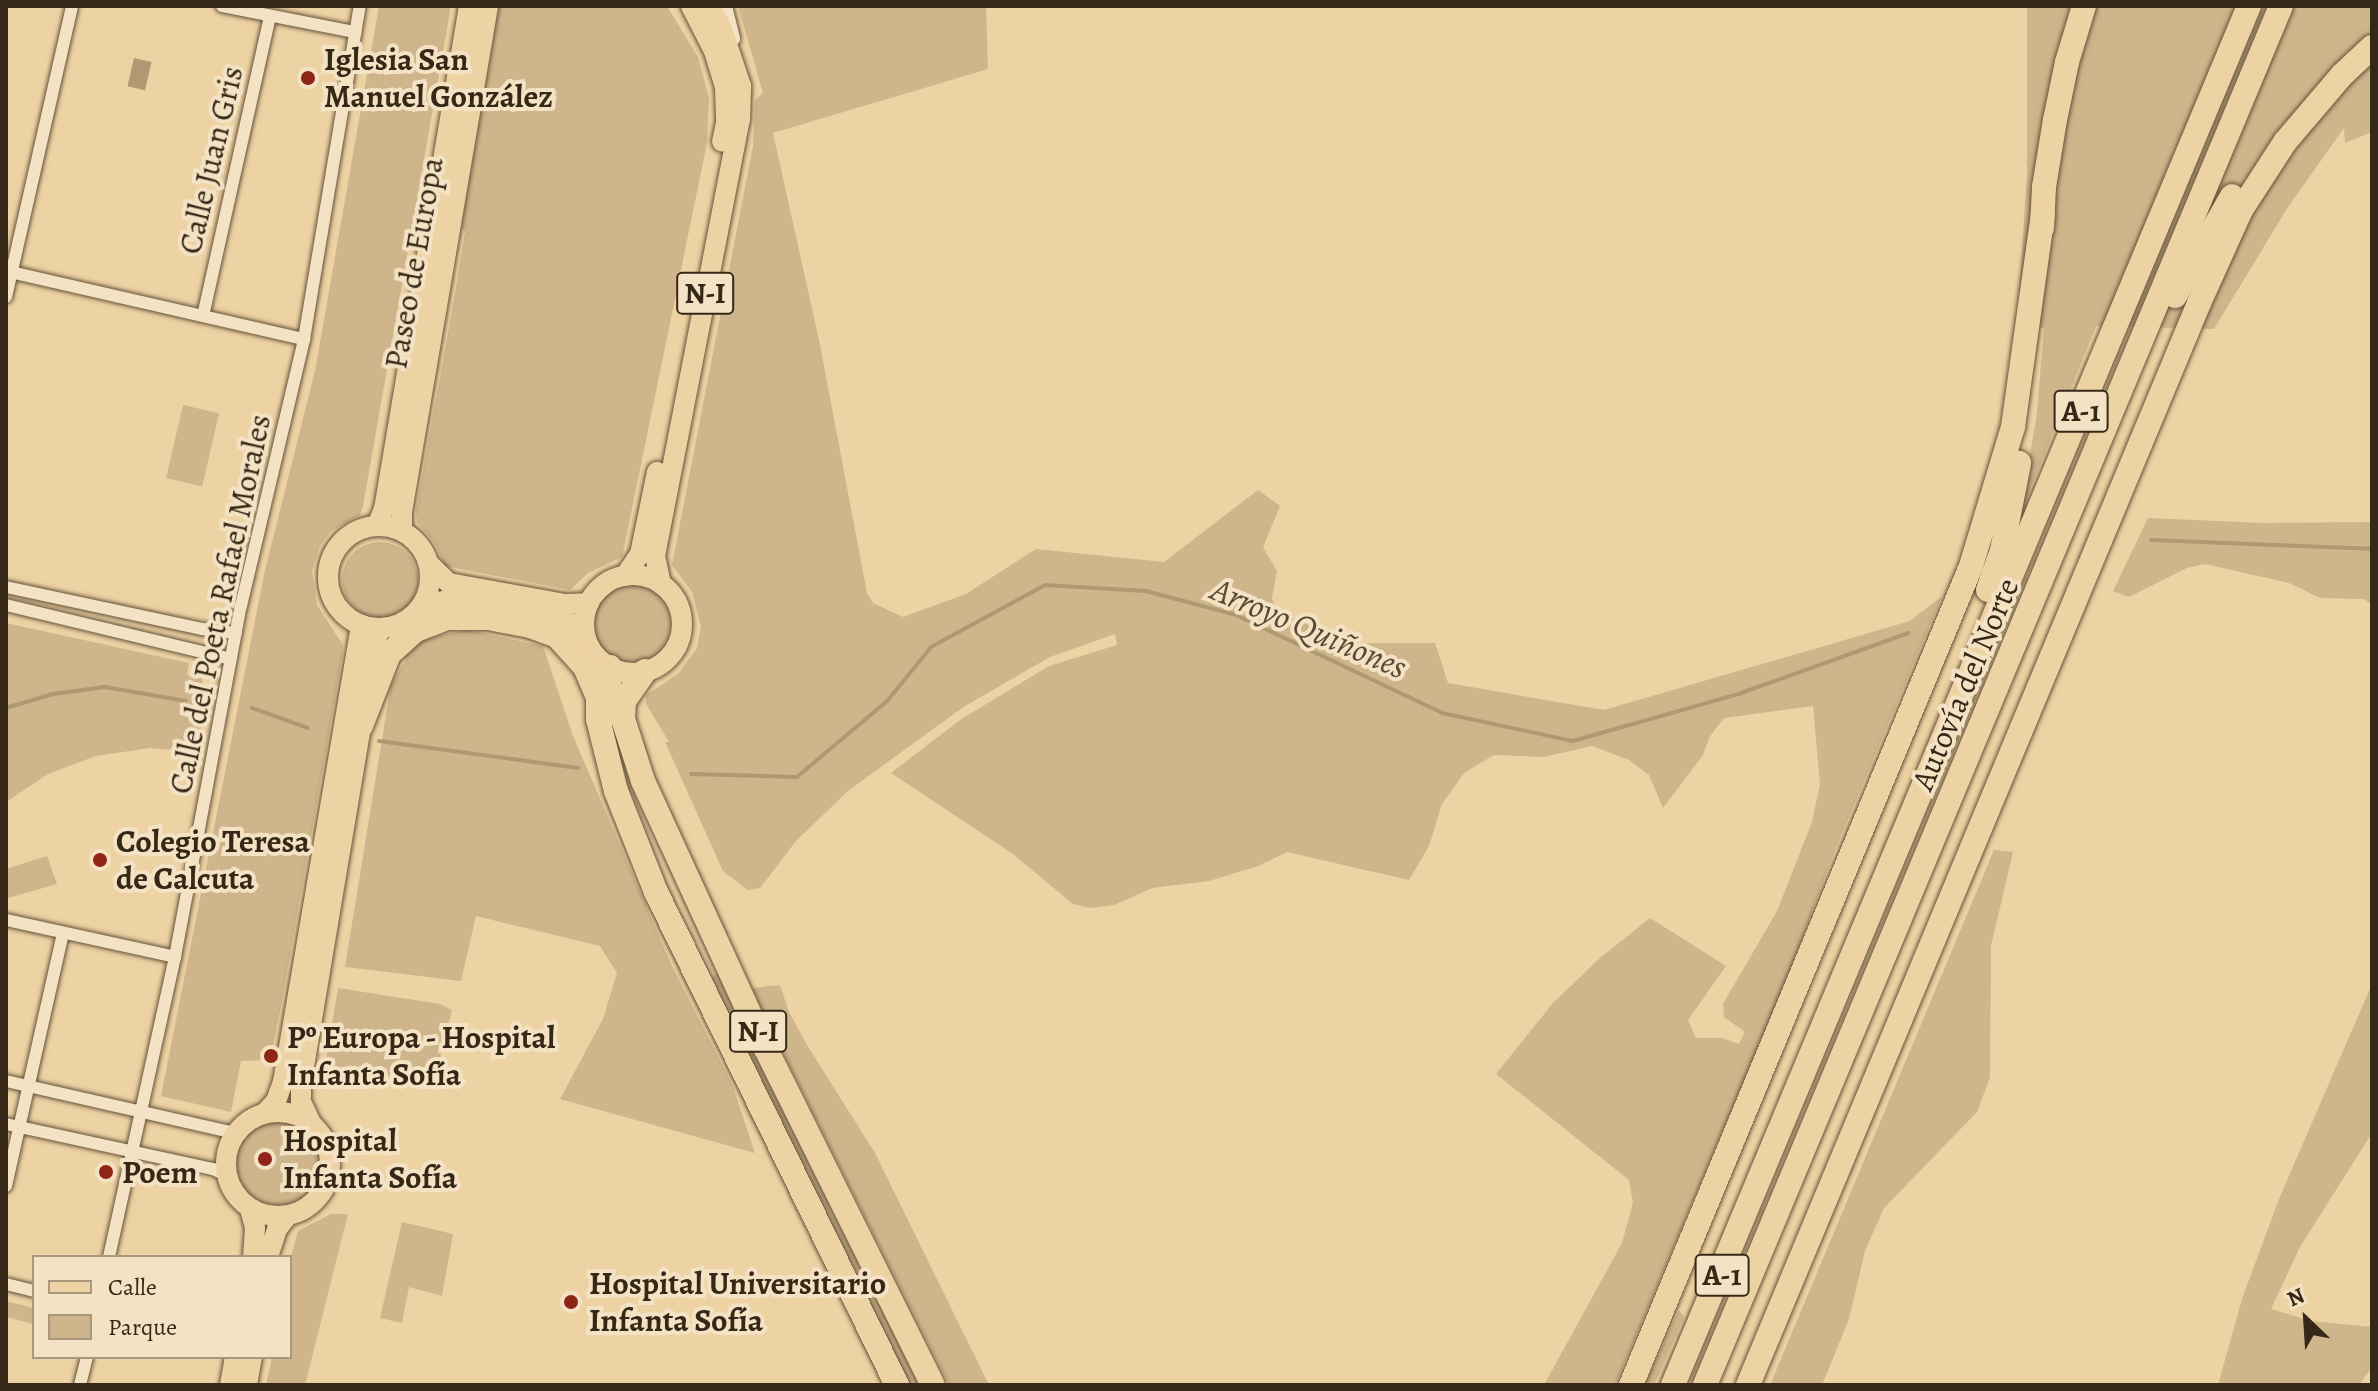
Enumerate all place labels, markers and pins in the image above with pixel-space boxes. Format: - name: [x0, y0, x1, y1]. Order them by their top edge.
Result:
- place label: Iglesia San Manuel González: [324, 41, 553, 116]
- marker: Iglesia San Manuel González: [299, 69, 317, 87]
- place label: Colegio Teresa de Calcuta: [116, 823, 310, 898]
- marker: Colegio Teresa de Calcuta: [91, 851, 109, 869]
- place label: Pº Europa - Hospital Infanta Sofía: [287, 1019, 557, 1094]
- marker: Pº Europa - Hospital Infanta Sofía: [262, 1047, 280, 1065]
- place label: Hospital Infanta Sofía: [283, 1122, 457, 1197]
- marker: Hospital Infanta Sofía: [254, 1148, 276, 1170]
- place label: Poem: [122, 1153, 197, 1191]
- marker: Poem: [97, 1163, 115, 1181]
- place label: Hospital Universitario Infanta Sofía: [589, 1265, 886, 1340]
- marker: Hospital Universitario Infanta Sofía: [560, 1291, 582, 1313]

